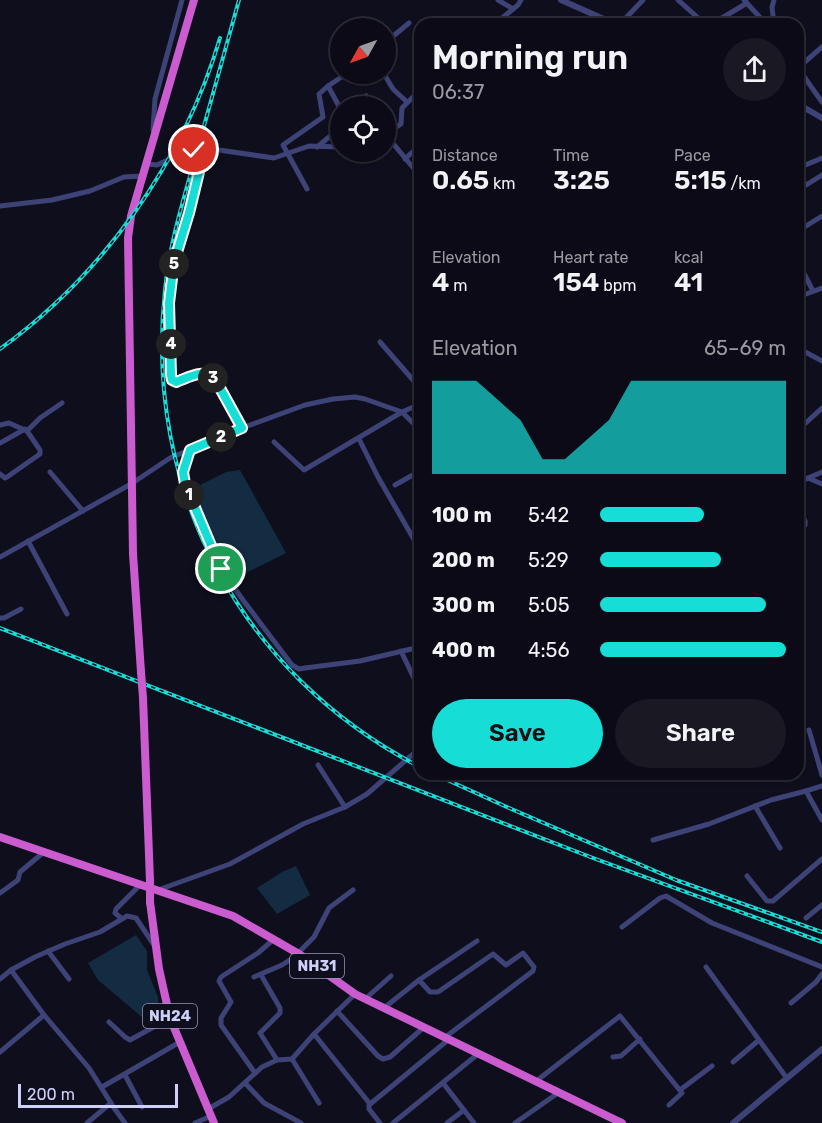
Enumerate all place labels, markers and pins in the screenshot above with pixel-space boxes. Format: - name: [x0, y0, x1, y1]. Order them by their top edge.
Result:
- pin: [168, 124, 219, 175]
- pin: 5: [159, 249, 189, 279]
- pin: 4: [156, 329, 186, 359]
- pin: 3: [198, 363, 228, 393]
- pin: 2: [206, 422, 236, 452]
- pin: 1: [174, 480, 204, 510]
- pin: [195, 543, 246, 594]

